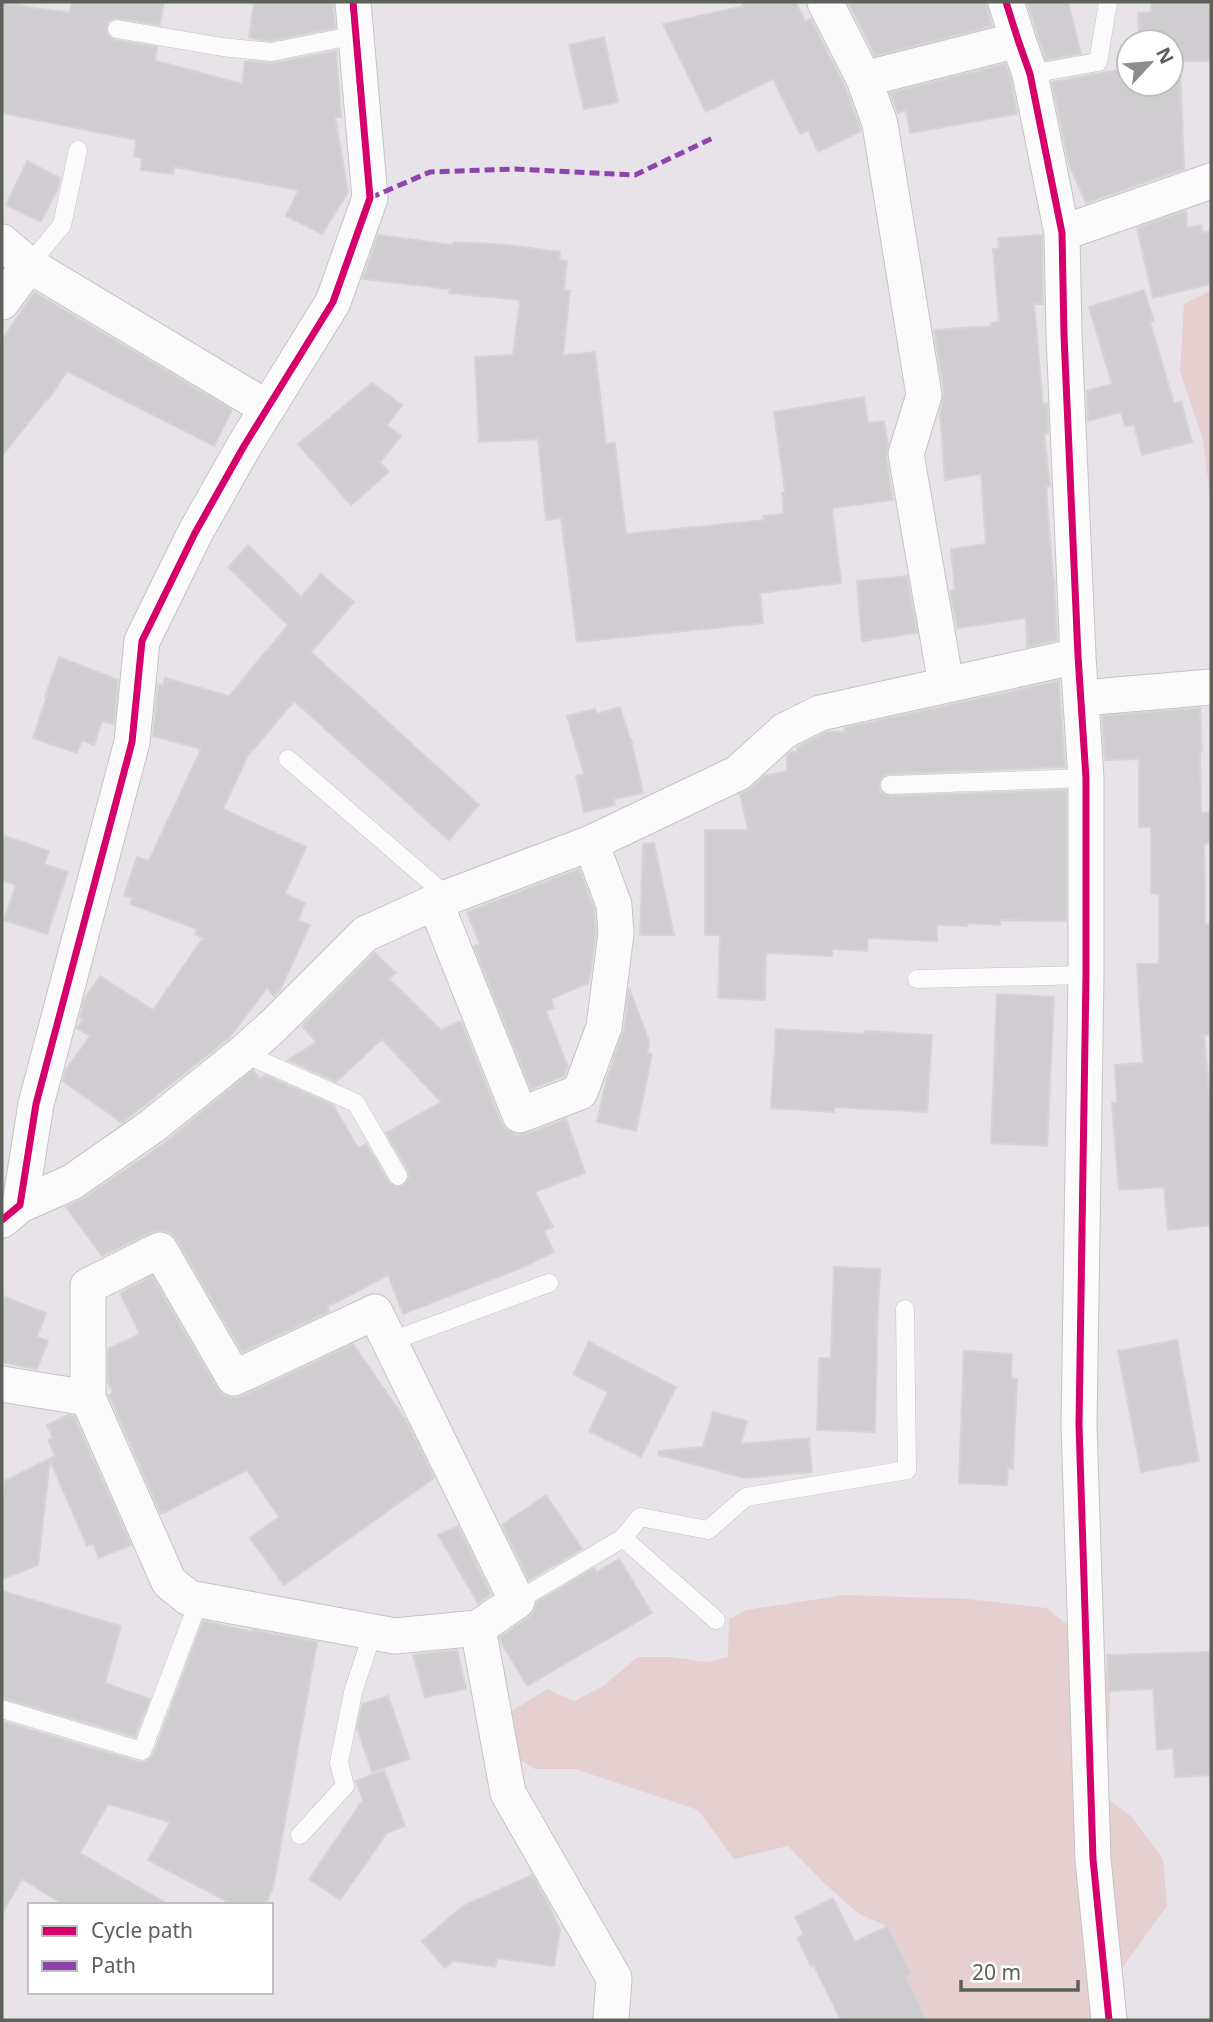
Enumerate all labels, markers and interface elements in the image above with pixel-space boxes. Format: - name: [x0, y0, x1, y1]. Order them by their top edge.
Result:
- north arrow: [1115, 28, 1185, 98]
- text: N: [1150, 43, 1180, 68]
- legend: [28, 1903, 273, 1994]
- text: Cycle path: [91, 1916, 193, 1944]
- scale bar: [961, 1948, 1078, 1992]
- text: Path: [91, 1951, 136, 1979]
- text: 20 m: [972, 1958, 1021, 1986]

